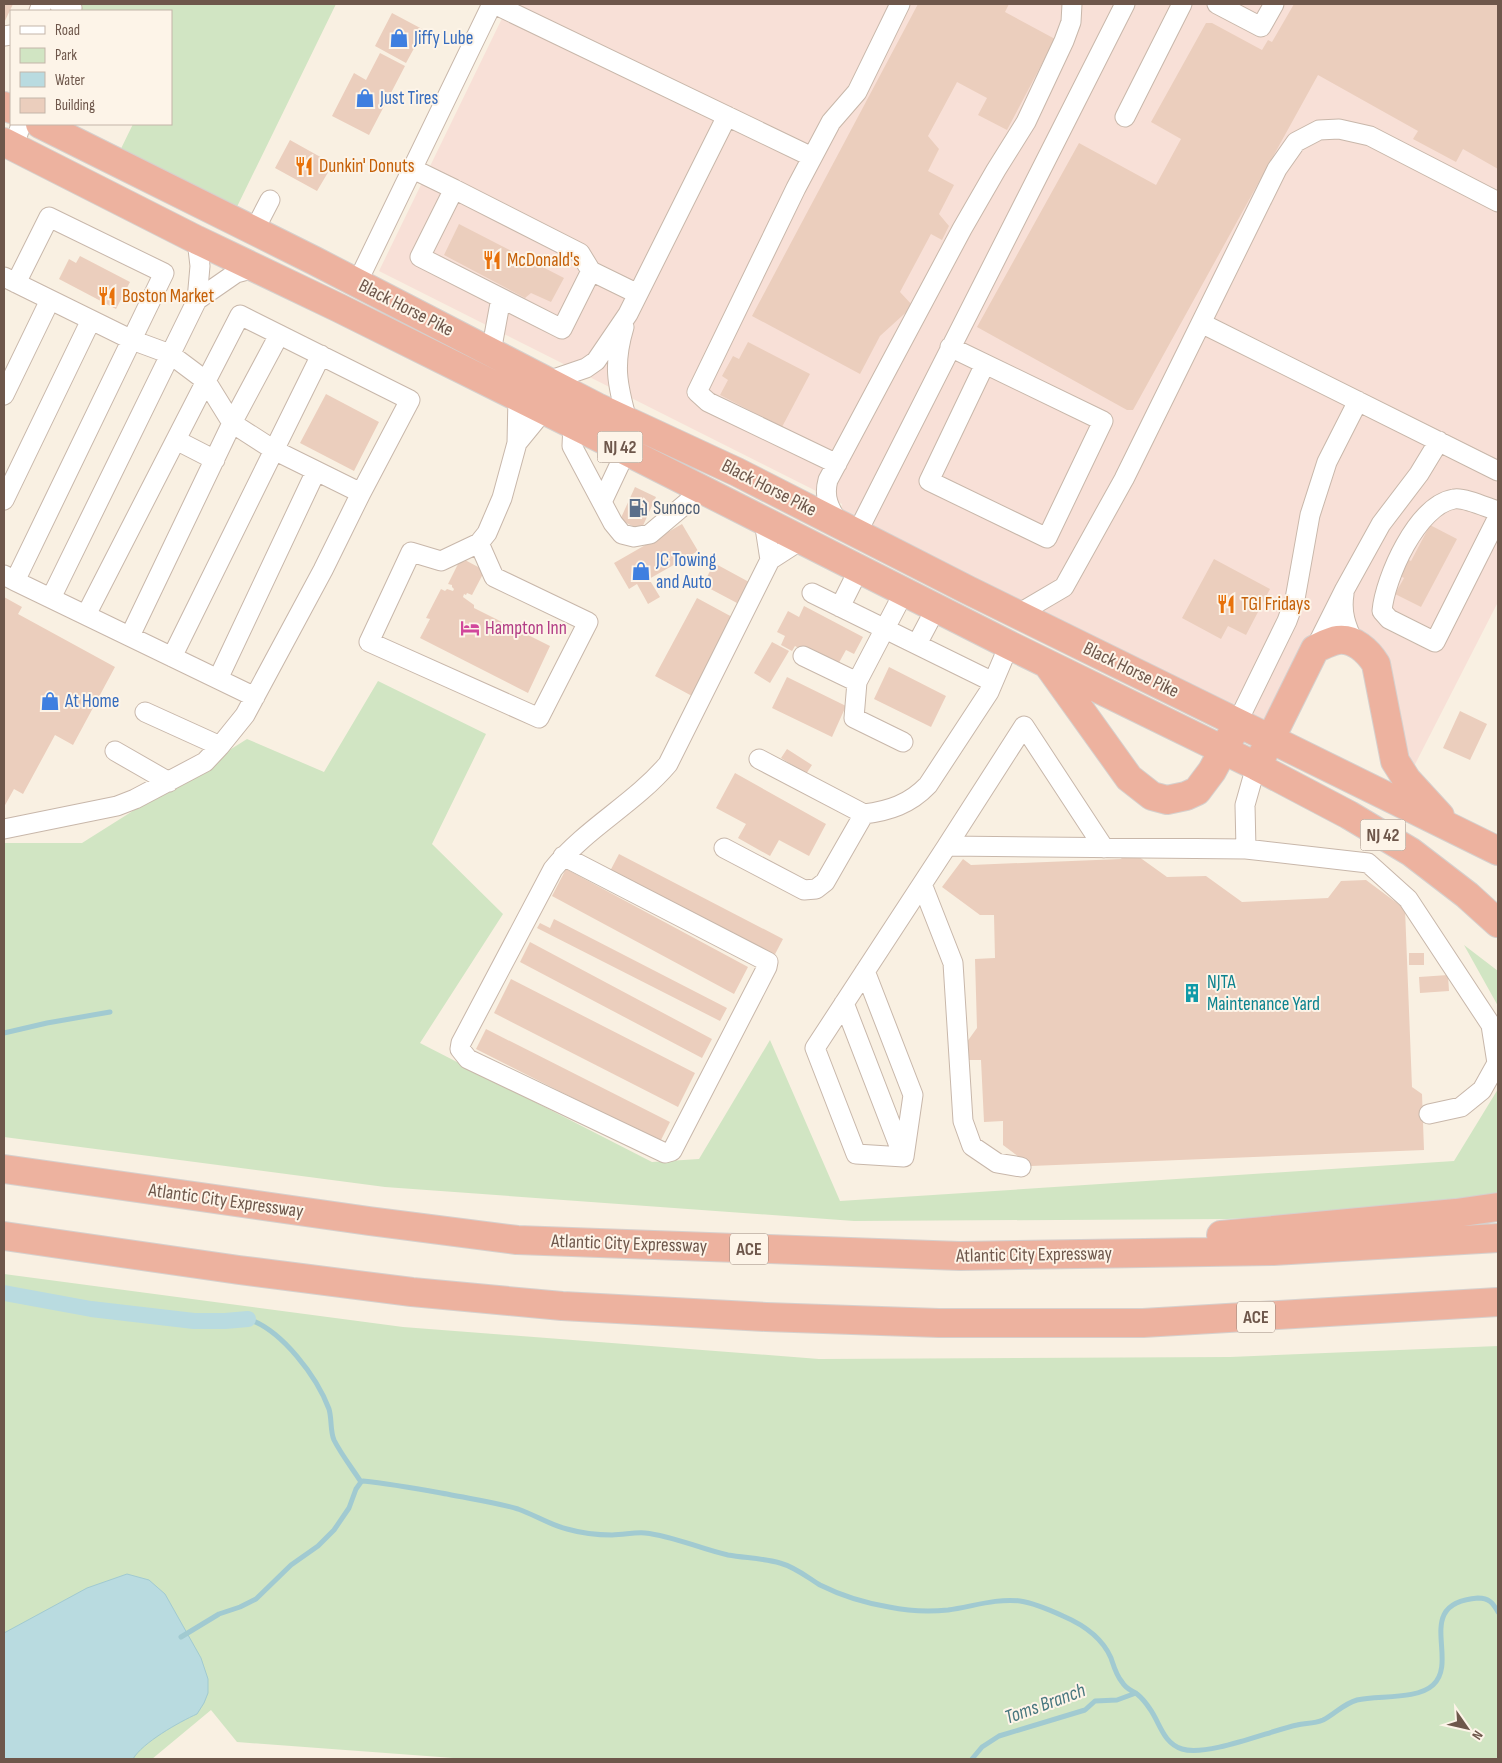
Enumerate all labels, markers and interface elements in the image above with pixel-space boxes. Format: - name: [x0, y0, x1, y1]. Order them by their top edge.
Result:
- legend: [10, 10, 172, 125]
- text: Road: [55, 21, 80, 40]
- shop icon: Jiffy Lube: [388, 27, 410, 49]
- place label: Jiffy Lube: [413, 27, 473, 50]
- text: Park: [55, 46, 77, 65]
- text: Water: [55, 71, 86, 90]
- shop icon: Just Tires: [354, 87, 376, 109]
- place label: Just Tires: [379, 87, 439, 110]
- text: Building: [55, 96, 95, 115]
- restaurant icon: Dunkin' Donuts: [293, 155, 315, 177]
- place label: Dunkin' Donuts: [319, 155, 415, 178]
- restaurant icon: McDonald's: [481, 249, 503, 271]
- place label: McDonald's: [507, 249, 580, 272]
- street label: Black Horse Pike: [355, 274, 457, 342]
- restaurant icon: Boston Market: [96, 285, 118, 307]
- place label: Boston Market: [122, 285, 214, 308]
- road number: NJ 42: [598, 432, 642, 462]
- street label: Black Horse Pike: [718, 454, 820, 522]
- fuel station icon: Sunoco: [627, 497, 649, 519]
- place label: Sunoco: [653, 497, 701, 520]
- place label: JC Towing and Auto: [655, 549, 717, 594]
- shop icon: JC Towing and Auto: [630, 560, 652, 582]
- restaurant icon: TGI Fridays: [1215, 593, 1237, 615]
- place label: TGI Fridays: [1241, 593, 1310, 616]
- hotel icon: Hampton Inn: [459, 617, 481, 639]
- place label: Hampton Inn: [485, 617, 567, 640]
- street label: Black Horse Pike: [1079, 637, 1183, 703]
- shop icon: At Home: [39, 690, 61, 712]
- place label: At Home: [64, 690, 119, 713]
- road number: NJ 42: [1360, 820, 1406, 850]
- place label: NJTA Maintenance Yard: [1207, 971, 1320, 1016]
- building icon: NJTA Maintenance Yard: [1181, 982, 1203, 1004]
- street label: Atlantic City Expressway: [146, 1179, 305, 1223]
- street label: Atlantic City Expressway: [550, 1230, 708, 1258]
- road number: ACE: [730, 1234, 768, 1264]
- street label: Atlantic City Expressway: [955, 1242, 1113, 1268]
- road number: ACE: [1237, 1301, 1275, 1332]
- water label: Toms Branch: [1001, 1678, 1089, 1730]
- north arrow: [1442, 1703, 1492, 1753]
- text: N: [1468, 1727, 1487, 1743]

